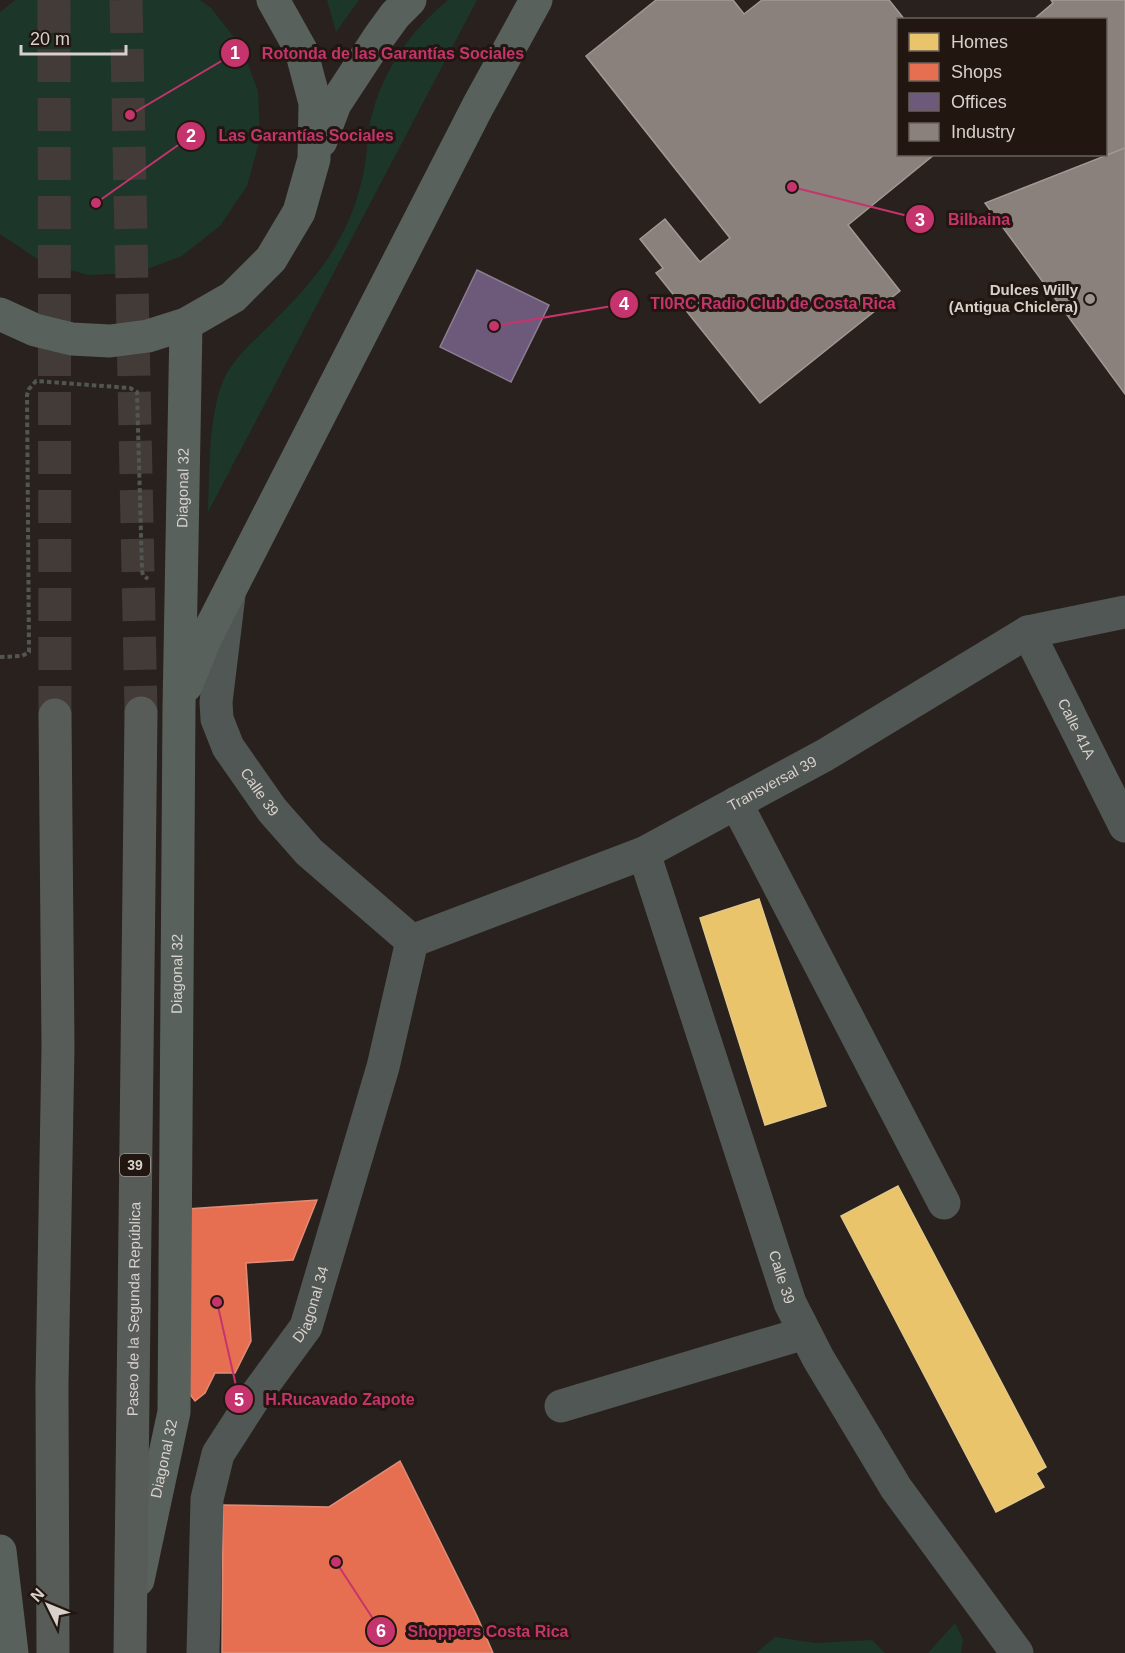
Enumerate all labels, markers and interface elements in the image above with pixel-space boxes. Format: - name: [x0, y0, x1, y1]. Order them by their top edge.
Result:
- scale bar: [21, 18, 126, 56]
- legend: [897, 18, 1107, 156]
- text: 20 m: [30, 29, 70, 49]
- text: Homes: [951, 32, 1008, 52]
- callout: Rotonda de las Garantías Sociales: [220, 36, 536, 70]
- text: 1: [230, 43, 240, 63]
- text: Rotonda de las Garantías Sociales: [262, 45, 524, 62]
- text: Shops: [951, 62, 1002, 82]
- text: Offices: [951, 92, 1007, 112]
- callout: Las Garantías Sociales: [176, 119, 405, 153]
- text: Industry: [951, 122, 1015, 142]
- text: 2: [186, 126, 196, 146]
- text: Las Garantías Sociales: [218, 127, 394, 144]
- callout: Bilbaina: [905, 202, 1022, 236]
- text: 3: [915, 210, 925, 230]
- text: Bilbaina: [948, 211, 1010, 228]
- place label: Dulces Willy (Antigua Chiclera): [949, 281, 1079, 315]
- callout: TI0RC Radio Club de Costa Rica: [609, 287, 908, 321]
- marker: Dulces Willy (Antigua Chiclera): [1083, 292, 1097, 306]
- text: 4: [619, 294, 629, 314]
- text: TI0RC Radio Club de Costa Rica: [650, 295, 896, 312]
- street label: Diagonal 32: [173, 448, 192, 528]
- street label: Calle 41A: [1055, 695, 1099, 761]
- street label: Transversal 39: [725, 752, 819, 814]
- street label: Calle 39: [237, 764, 283, 820]
- street label: Diagonal 32: [168, 934, 185, 1014]
- road number: 39: [120, 1154, 150, 1176]
- street label: Paseo de la Segunda República: [124, 1201, 143, 1416]
- street label: Calle 39: [766, 1248, 799, 1306]
- street label: Diagonal 34: [289, 1264, 332, 1345]
- callout: H.Rucavado Zapote: [224, 1382, 427, 1416]
- text: 5: [234, 1390, 244, 1410]
- text: H.Rucavado Zapote: [265, 1391, 415, 1408]
- street label: Diagonal 32: [147, 1418, 180, 1500]
- north arrow: [18, 1575, 78, 1635]
- text: N: [27, 1585, 48, 1605]
- callout: Shoppers Costa Rica: [366, 1614, 581, 1648]
- text: 6: [376, 1621, 386, 1641]
- text: Shoppers Costa Rica: [408, 1623, 569, 1640]

